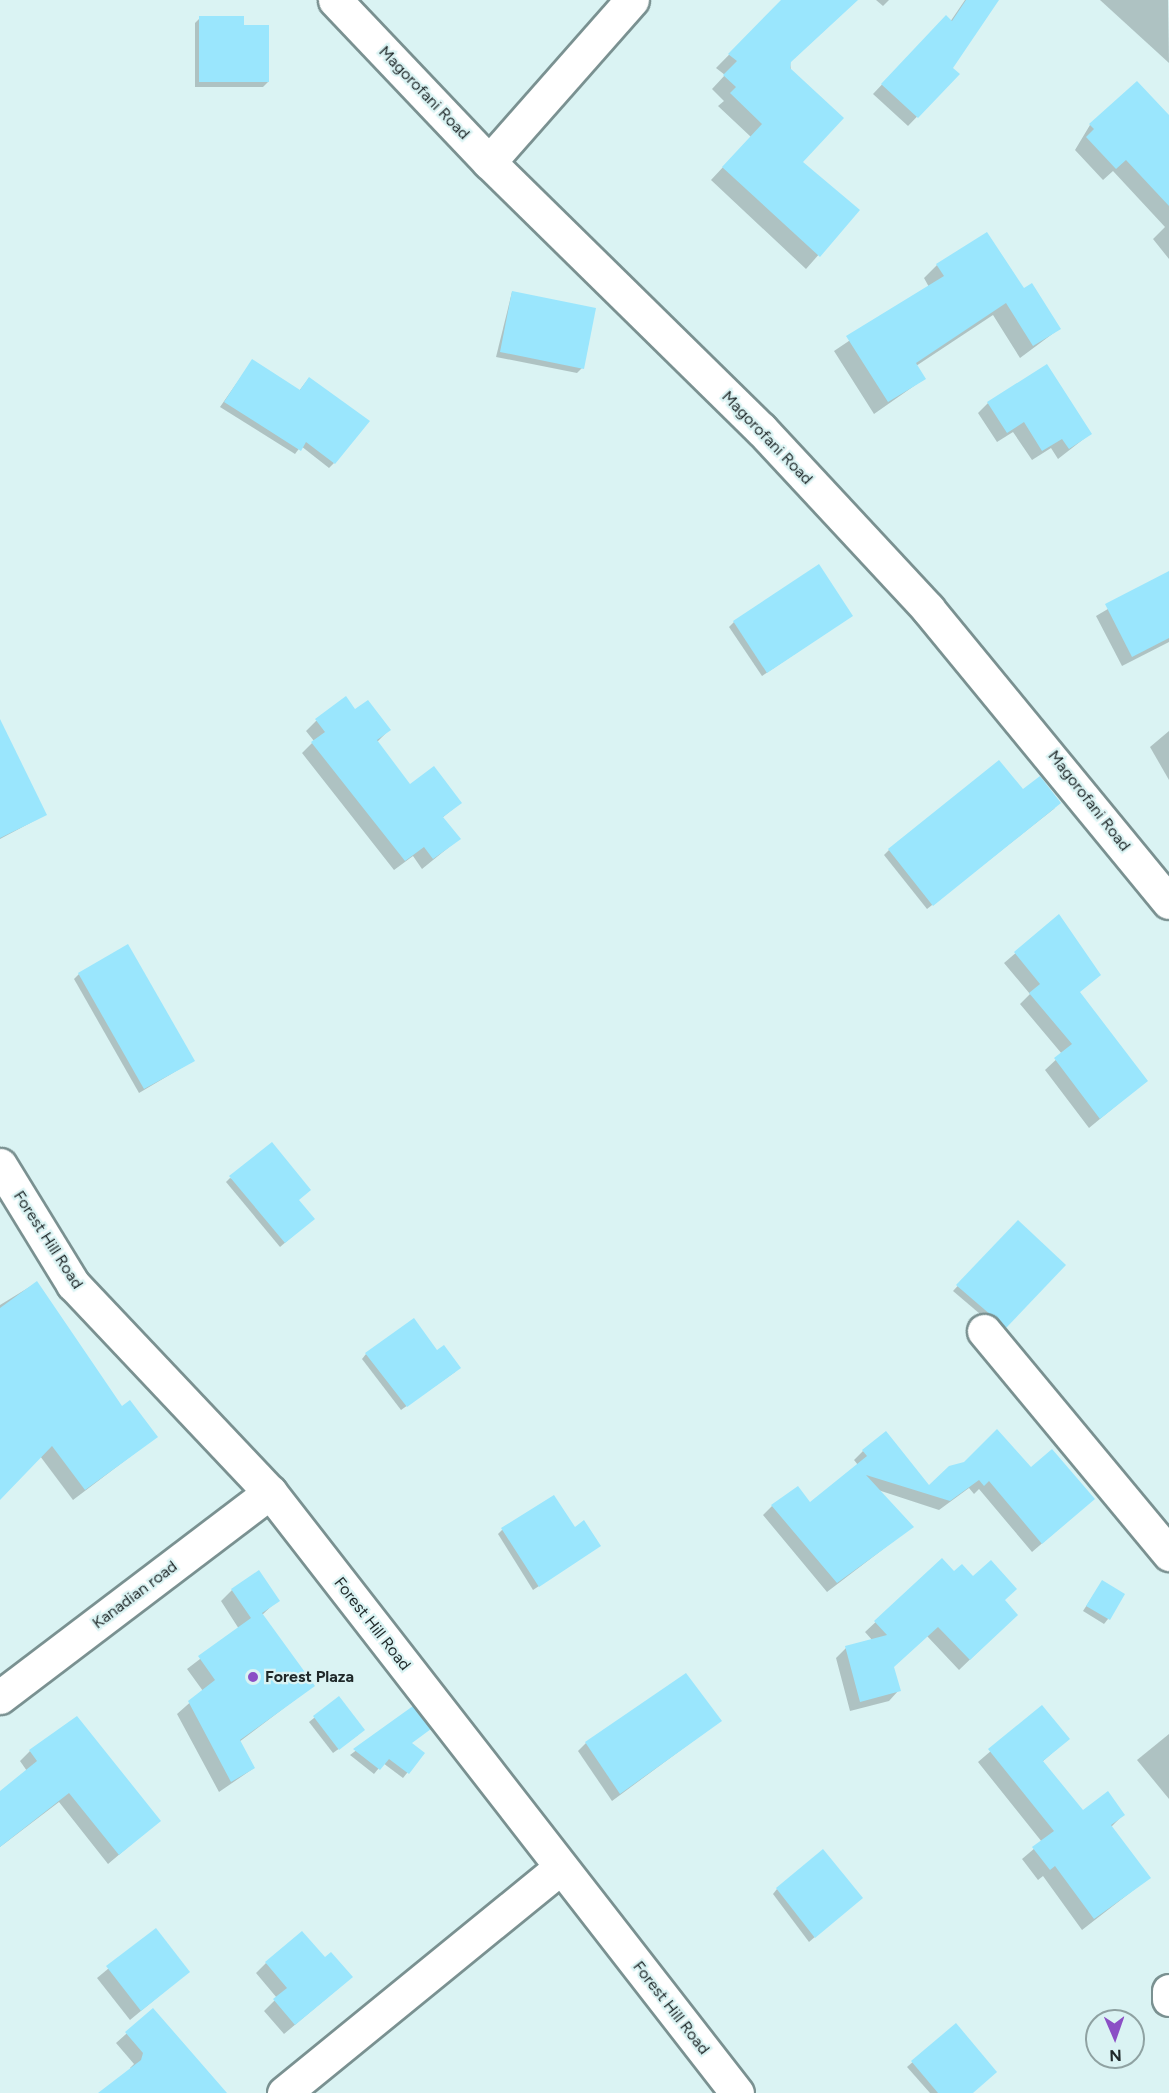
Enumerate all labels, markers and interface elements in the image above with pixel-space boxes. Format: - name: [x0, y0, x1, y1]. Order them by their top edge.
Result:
- street label: Magorofani Road: [375, 42, 473, 144]
- street label: Magorofani Road: [718, 387, 816, 489]
- street label: Magorofani Road: [1044, 747, 1134, 855]
- street label: Forest Hill Road: [9, 1187, 87, 1293]
- street label: Kanadian road: [89, 1557, 181, 1633]
- street label: Forest Hill Road: [330, 1574, 414, 1674]
- place label: Forest Plaza: [265, 1667, 354, 1687]
- marker: Forest Plaza: [246, 1670, 260, 1684]
- street label: Forest Hill Road: [629, 1958, 713, 2058]
- north arrow: [1085, 2009, 1145, 2069]
- text: N: [1109, 2046, 1122, 2065]

